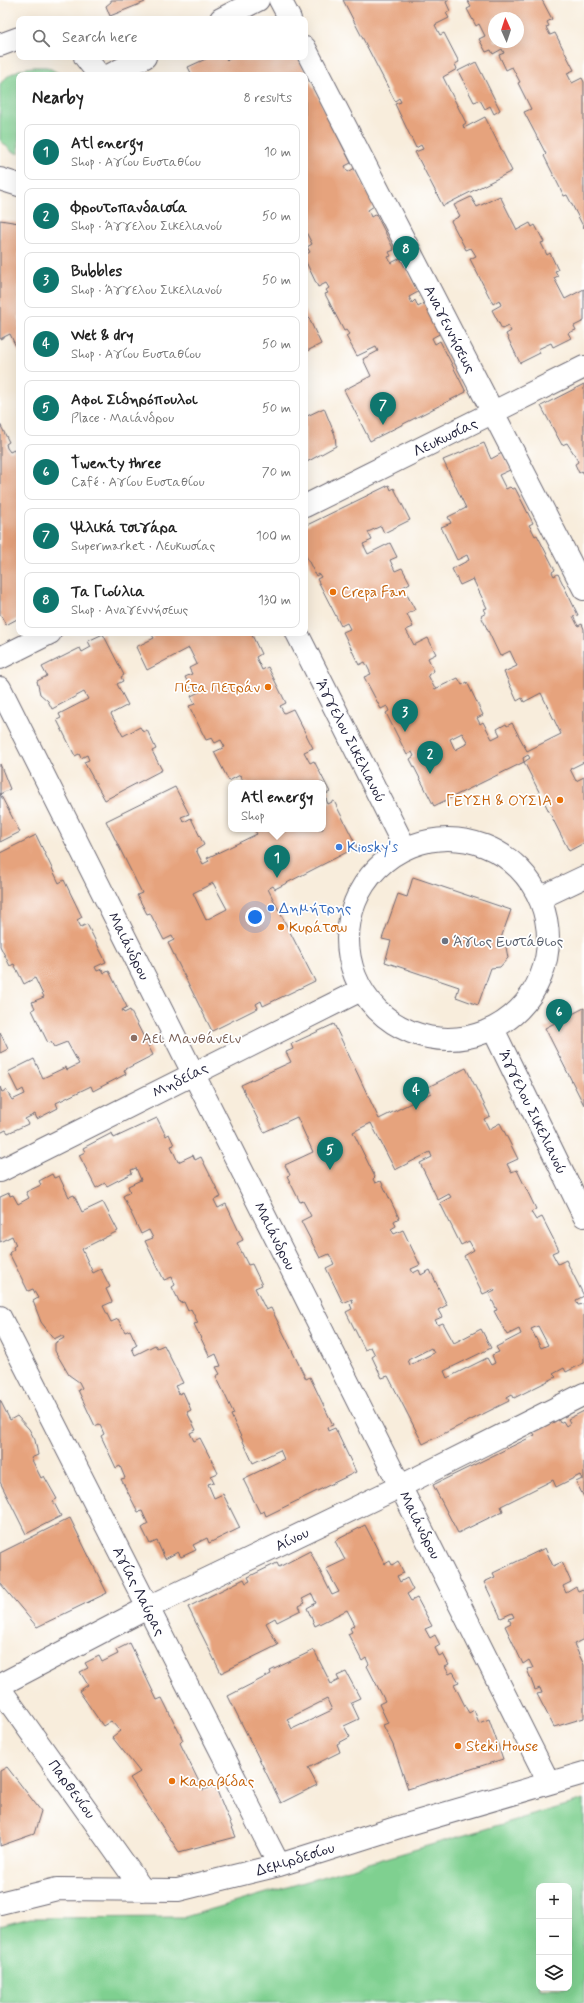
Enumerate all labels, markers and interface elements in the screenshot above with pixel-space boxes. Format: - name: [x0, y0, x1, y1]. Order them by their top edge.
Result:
- north arrow: [488, 12, 524, 48]
- search box: [16, 16, 308, 60]
- icon: search: [30, 27, 52, 49]
- text: Search here: [62, 28, 138, 48]
- text: Nearby: [32, 87, 84, 109]
- text: 8 results: [244, 90, 292, 107]
- text: Atl energy: [71, 134, 143, 154]
- text: 1: [43, 144, 49, 161]
- text: 10 m: [264, 144, 291, 161]
- text: Shop · Αγίου Ευσταθίου: [71, 154, 201, 171]
- text: Φρουτοπανδαισία: [71, 198, 187, 218]
- text: 2: [43, 208, 49, 225]
- text: 50 m: [262, 208, 291, 225]
- text: Shop · Άγγελου Σικελιανού: [71, 218, 223, 235]
- pin: 8: [393, 236, 419, 269]
- text: Bubbles: [71, 262, 122, 282]
- text: 3: [43, 272, 49, 289]
- text: 50 m: [262, 272, 291, 289]
- text: Shop · Άγγελου Σικελιανού: [71, 282, 223, 299]
- street label: Αναγεννήσεως: [418, 282, 480, 377]
- text: Wet & dry: [71, 326, 133, 346]
- text: 4: [42, 336, 50, 353]
- text: 50 m: [262, 336, 291, 353]
- text: Shop · Αγίου Ευσταθίου: [71, 346, 201, 363]
- text: Αφοι Σιδηρόπουλοι: [71, 390, 197, 410]
- pin: 7: [370, 392, 396, 425]
- text: 5: [42, 400, 50, 417]
- text: 50 m: [262, 400, 291, 417]
- text: Place · Μαιάνδρου: [71, 410, 174, 427]
- street label: Λευκωσίας: [410, 414, 481, 462]
- text: Twenty three: [71, 454, 161, 474]
- text: 6: [43, 464, 49, 481]
- text: 70 m: [262, 464, 291, 481]
- text: Café · Αγίου Ευσταθίου: [71, 474, 205, 491]
- text: Ψιλικά τσιγάρα: [71, 518, 178, 538]
- text: 7: [42, 528, 50, 545]
- text: 100 m: [256, 528, 291, 545]
- text: Supermarket · Λευκωσίας: [71, 538, 215, 555]
- text: Τα Γιούλια: [71, 582, 145, 602]
- place label: Crepa Fan: [341, 583, 406, 603]
- marker: Crepa Fan: [328, 587, 338, 597]
- text: 8: [42, 592, 50, 609]
- text: 130 m: [258, 592, 291, 609]
- text: Shop · Αναγεννήσεως: [71, 602, 188, 619]
- street label: Άγγελου Σικελιανού: [310, 676, 390, 806]
- place label: Πίτα Πετράν: [174, 678, 260, 698]
- marker: Πίτα Πετράν: [263, 682, 273, 692]
- pin: 3: [392, 699, 418, 732]
- pin: 2: [417, 741, 443, 774]
- popup: [228, 780, 326, 832]
- text: Atl energy: [241, 788, 313, 808]
- place label: ΓΕΥΣΗ & ΟΥΣΙΑ: [446, 791, 552, 811]
- marker: ΓΕΥΣΗ & ΟΥΣΙΑ: [555, 795, 565, 805]
- text: Shop: [241, 808, 265, 825]
- place label: Kiosky's: [347, 838, 399, 858]
- marker: Kiosky's: [334, 842, 344, 852]
- pin: 1: [264, 845, 290, 878]
- place label: Δημήτρης: [279, 899, 352, 919]
- marker: Δημήτρης: [266, 903, 276, 913]
- your location: [245, 907, 265, 927]
- street label: Μαιάνδρου: [102, 909, 154, 984]
- place label: Κυράτσω: [289, 918, 347, 938]
- marker: Κυράτσω: [276, 922, 286, 932]
- place label: Άγιος Ευστάθιος: [453, 932, 564, 952]
- marker: Άγιος Ευστάθιος: [440, 936, 450, 946]
- pin: 6: [546, 999, 572, 1032]
- place label: Αει Μανθάνειν: [142, 1029, 242, 1049]
- marker: Αει Μανθάνειν: [129, 1033, 139, 1043]
- street label: Άγγελου Σικελιανού: [493, 1047, 571, 1178]
- street label: Μηδείας: [149, 1058, 212, 1103]
- pin: 4: [403, 1077, 429, 1110]
- pin: 5: [317, 1137, 343, 1170]
- street label: Μαιάνδρου: [248, 1199, 300, 1274]
- street label: Μαιάνδρου: [393, 1488, 445, 1563]
- street label: Αίνου: [272, 1523, 313, 1557]
- street label: Αγίας Λαύρας: [107, 1543, 169, 1640]
- place label: Steki House: [466, 1737, 539, 1757]
- marker: Steki House: [453, 1741, 463, 1751]
- street label: Παρθενίου: [43, 1756, 100, 1823]
- place label: Καραβίδας: [180, 1772, 255, 1792]
- marker: Καραβίδας: [167, 1776, 177, 1786]
- street label: Δεμιρδεσίου: [253, 1838, 337, 1881]
- map controls: [536, 1883, 572, 1991]
- button: +: [536, 1883, 572, 1919]
- button: −: [536, 1919, 572, 1955]
- button: layers: [536, 1955, 572, 1991]

